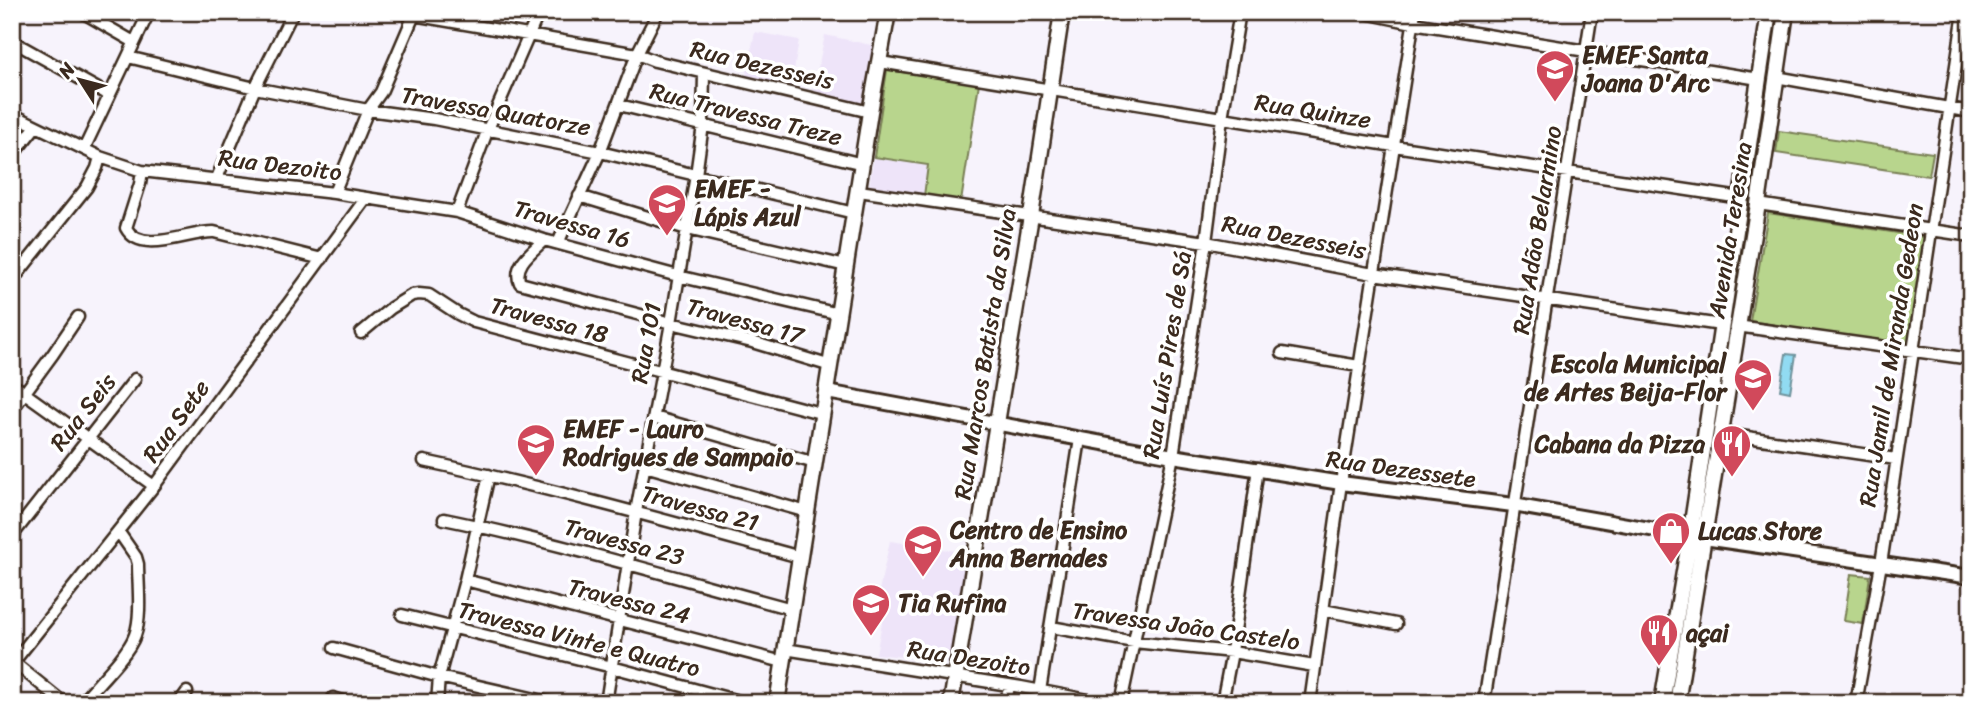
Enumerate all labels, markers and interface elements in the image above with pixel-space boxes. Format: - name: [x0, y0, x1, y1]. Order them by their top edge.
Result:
- street label: Rua Dezesseis: [686, 28, 839, 102]
- place label: EMEF Santa Joana D'Arc: [1580, 34, 1711, 104]
- north arrow: [46, 46, 116, 116]
- school or university icon: EMEF Santa Joana D'Arc: [1534, 48, 1576, 103]
- text: N: [49, 55, 84, 86]
- street label: Rua Travessa Treze: [645, 70, 847, 158]
- street label: Travessa Quatorze: [398, 74, 594, 148]
- street label: Rua Quinze: [1252, 81, 1374, 141]
- street label: Rua Adão Belarmino: [1500, 123, 1574, 337]
- street label: Rua Dezoito: [216, 137, 344, 193]
- street label: Avenida Teresina: [1695, 139, 1765, 322]
- place label: EMEF - Lápis Azul: [694, 168, 802, 238]
- school or university icon: EMEF - Lápis Azul: [646, 182, 688, 237]
- street label: Travessa 16: [509, 187, 635, 261]
- street label: Rua Jamil de Miranda Gedeon: [1846, 200, 1936, 510]
- street label: Rua Dezesseis: [1218, 202, 1371, 272]
- street label: Rua Marcos Batista da Silva: [941, 205, 1029, 503]
- street label: Rua Luís Pires de Sá: [1130, 248, 1204, 462]
- street label: Travessa 18: [485, 284, 613, 356]
- street label: Travessa 17: [682, 285, 810, 357]
- street label: Rua 101: [618, 299, 674, 387]
- place label: Escola Municipal de Artes Beija-Flor: [1524, 343, 1728, 413]
- school or university icon: Escola Municipal de Artes Beija-Flor: [1732, 357, 1774, 412]
- street label: Rua Seis: [39, 363, 128, 460]
- street label: Rua Sete: [131, 370, 221, 472]
- place label: EMEF - Lauro Rodrigues de Sampaio: [562, 408, 794, 478]
- school or university icon: EMEF - Lauro Rodrigues de Sampaio: [515, 422, 557, 477]
- place label: Cabana da Pizza: [1534, 423, 1706, 465]
- restaurant icon: Cabana da Pizza: [1711, 423, 1753, 478]
- street label: Rua Dezessete: [1323, 438, 1479, 500]
- street label: Travessa 21: [637, 472, 763, 544]
- street label: Travessa 23: [559, 506, 689, 578]
- place label: Centro de Ensino Anna Bernades: [949, 509, 1128, 579]
- shop icon: Lucas Store: [1650, 510, 1692, 565]
- place label: Lucas Store: [1698, 510, 1823, 552]
- school or university icon: Centro de Ensino Anna Bernades: [902, 523, 944, 578]
- street label: Travessa 24: [563, 566, 695, 636]
- school or university icon: Tia Rufina: [850, 582, 892, 637]
- place label: Tia Rufina: [898, 582, 1006, 624]
- street label: Travessa Vinte e Quatro: [453, 589, 705, 689]
- street label: Travessa João Castelo: [1069, 589, 1303, 663]
- restaurant icon: açai: [1638, 612, 1680, 667]
- place label: açai: [1685, 612, 1730, 654]
- street label: Rua Dezoito: [904, 628, 1034, 688]

